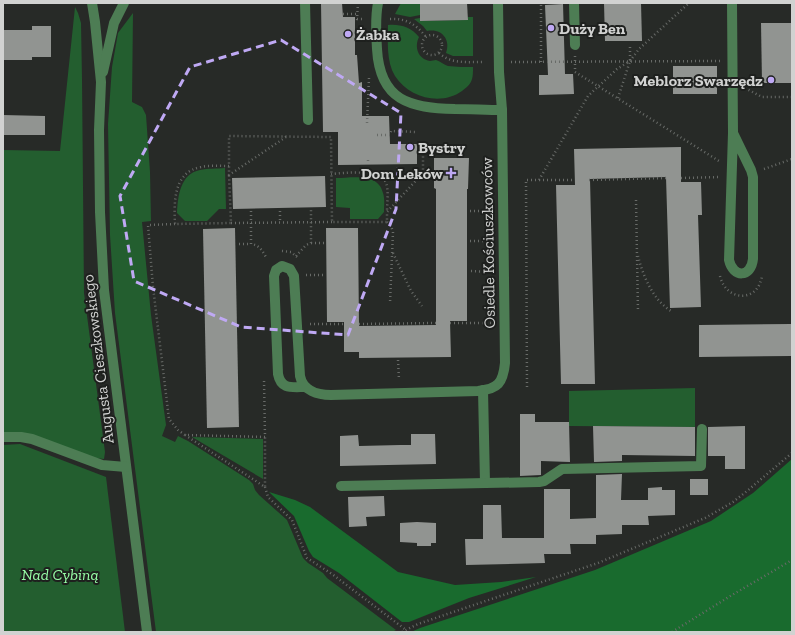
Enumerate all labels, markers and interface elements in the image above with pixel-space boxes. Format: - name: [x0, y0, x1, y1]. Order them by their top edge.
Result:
- place label: Duży Ben: [559, 19, 626, 38]
- marker: Duży Ben: [546, 23, 556, 33]
- place label: Żabka: [356, 25, 399, 44]
- marker: Żabka: [343, 29, 353, 39]
- place label: Meblorz Swarzędz: [633, 71, 763, 90]
- marker: Meblorz Swarzędz: [766, 75, 776, 85]
- place label: Bystry: [418, 138, 466, 157]
- marker: Bystry: [405, 142, 415, 152]
- street label: Osiedle Kościuszkowców: [477, 157, 499, 329]
- place label: Dom Leków: [361, 164, 444, 183]
- marker: Dom Leków: [446, 168, 456, 178]
- street label: Augusta Cieszkowskiego: [78, 273, 118, 445]
- park label: Nad Cybiną: [21, 565, 99, 584]

